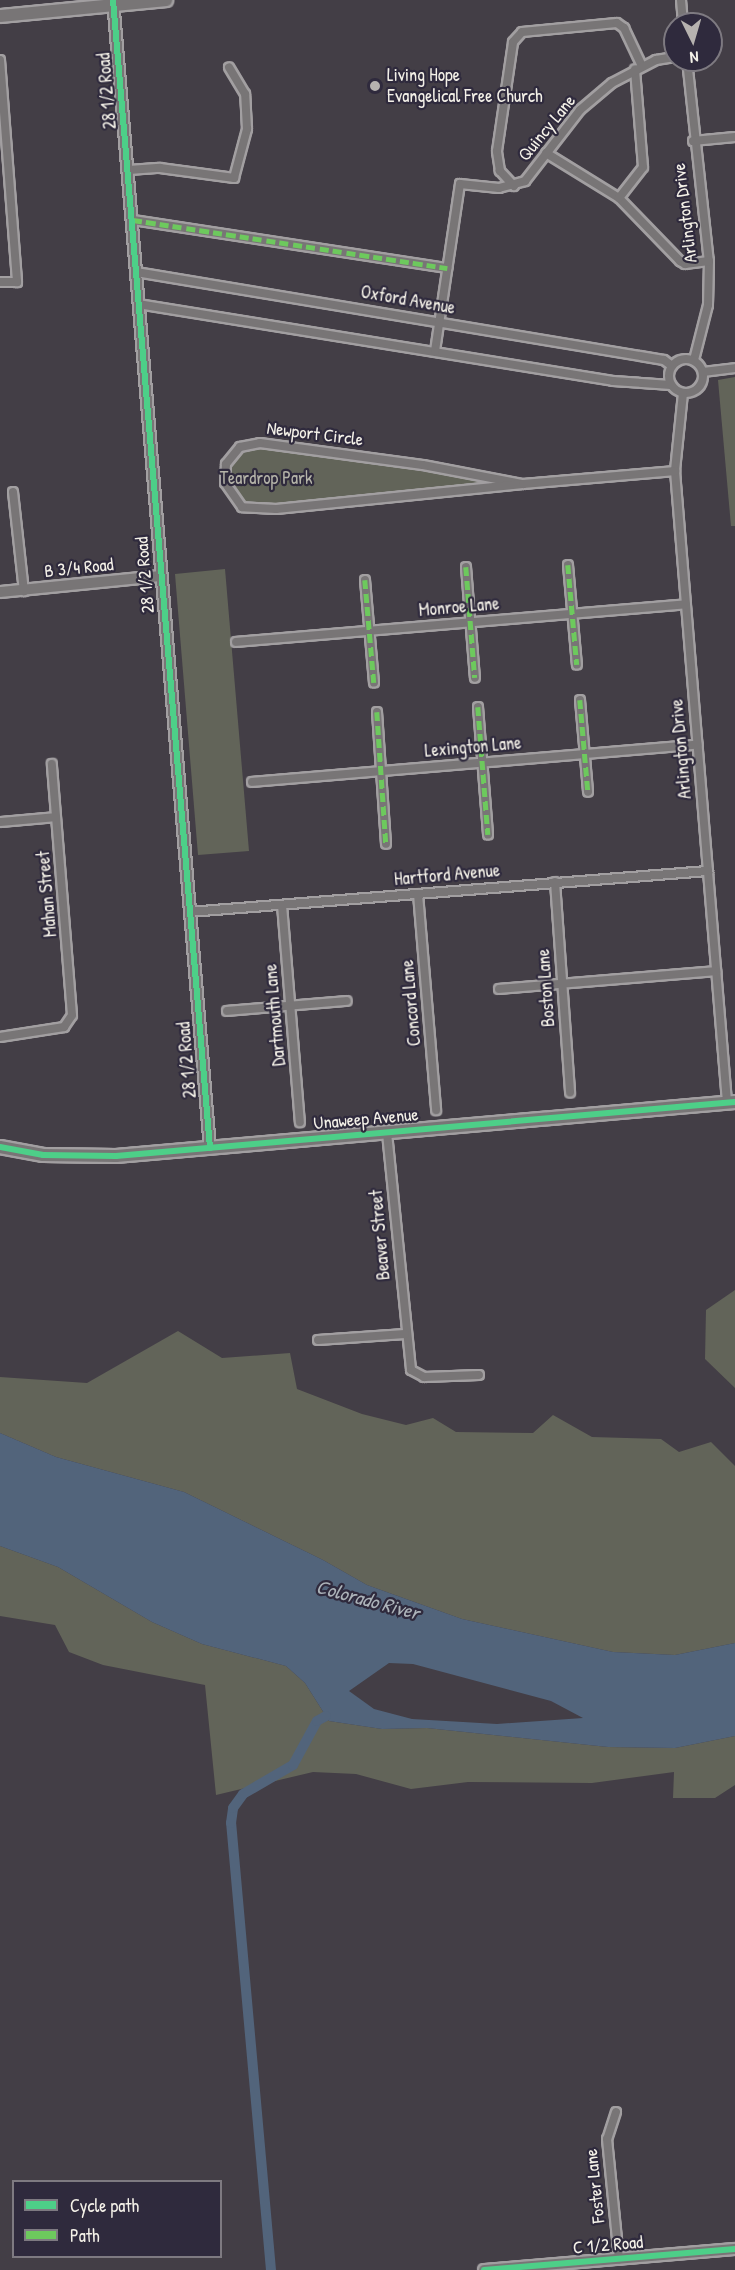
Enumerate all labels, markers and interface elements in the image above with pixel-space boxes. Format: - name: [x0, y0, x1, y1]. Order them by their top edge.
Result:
- north arrow: [663, 12, 723, 72]
- text: N: [689, 47, 700, 69]
- street label: 28 1/2 Road: [93, 52, 121, 130]
- place label: Living Hope Evangelical Free Church: [387, 65, 543, 107]
- marker: Living Hope Evangelical Free Church: [368, 79, 382, 93]
- street label: Quincy Lane: [514, 91, 580, 165]
- street label: Arlington Drive: [668, 162, 702, 264]
- street label: Oxford Avenue: [359, 281, 457, 319]
- street label: Newport Circle: [266, 417, 364, 451]
- park label: Teardrop Park: [220, 467, 312, 489]
- street label: 28 1/2 Road: [131, 536, 159, 614]
- street label: B 3/4 Road: [43, 554, 115, 582]
- street label: Monroe Lane: [418, 593, 500, 621]
- street label: Arlington Drive: [666, 698, 696, 800]
- street label: Lexington Lane: [424, 732, 522, 762]
- street label: Mahan Street: [32, 850, 62, 938]
- street label: Hartford Avenue: [393, 860, 501, 890]
- street label: Boston Lane: [533, 948, 559, 1028]
- street label: Concord Lane: [396, 959, 426, 1047]
- street label: Dartmouth Lane: [260, 963, 290, 1067]
- street label: 28 1/2 Road: [173, 1021, 201, 1099]
- street label: Unaweep Avenue: [313, 1104, 419, 1134]
- street label: Beaver Street: [365, 1189, 395, 1281]
- water label: Colorado River: [314, 1574, 422, 1624]
- street label: Foster Lane: [580, 2148, 610, 2224]
- legend: [12, 2180, 222, 2258]
- text: Cycle path: [70, 2193, 139, 2218]
- text: Path: [70, 2223, 99, 2248]
- street label: C 1/2 Road: [572, 2231, 644, 2259]

